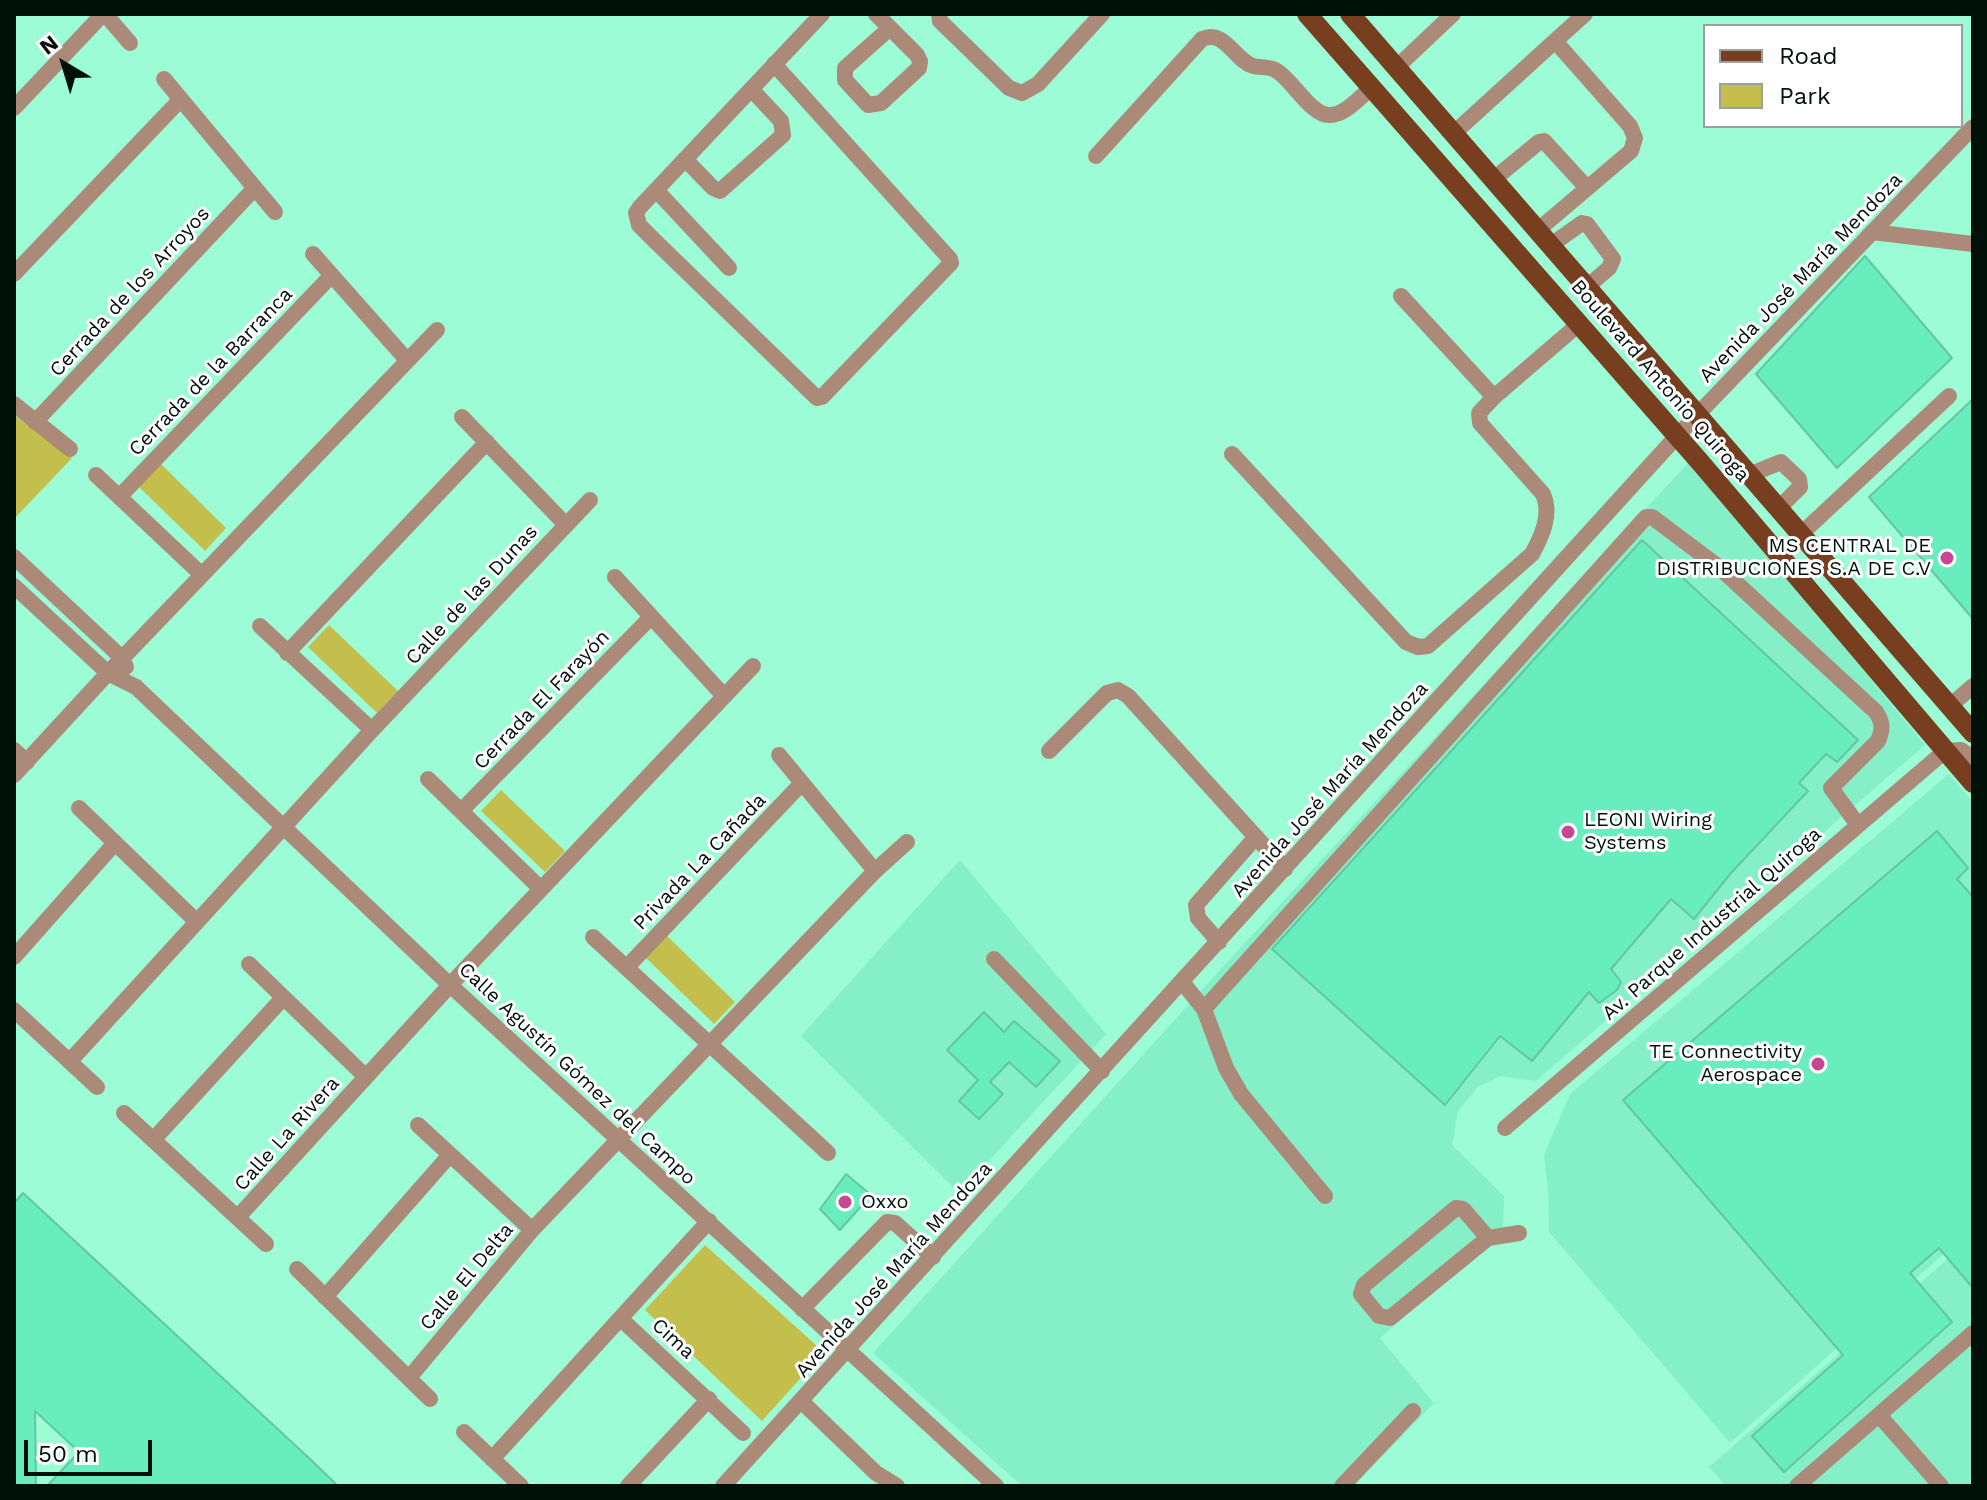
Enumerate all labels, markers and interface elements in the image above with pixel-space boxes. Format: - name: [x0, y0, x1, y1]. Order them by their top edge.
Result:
- north arrow: [24, 24, 104, 104]
- legend: [1703, 24, 1963, 128]
- text: N: [35, 30, 63, 60]
- text: Road: [1779, 42, 1838, 70]
- text: Park: [1779, 82, 1831, 110]
- street label: Avenida José María Mendoza: [1694, 168, 1908, 388]
- street label: Cerrada de los Arroyos: [45, 202, 215, 382]
- street label: Boulevard Antonio Quiroga: [1566, 275, 1754, 487]
- street label: Cerrada de la Barranca: [124, 283, 298, 461]
- street label: Calle de las Dunas: [401, 520, 543, 670]
- place label: MS CENTRAL DE DISTRIBUCIONES S.A DE C.V: [1656, 534, 1931, 581]
- marker: MS CENTRAL DE DISTRIBUCIONES S.A DE C.V: [1938, 549, 1956, 567]
- street label: Cerrada El Farayón: [469, 625, 615, 775]
- street label: Avenida José María Mendoza: [1227, 677, 1433, 903]
- street label: Privada La Cañada: [629, 789, 771, 935]
- place label: LEONI Wiring Systems: [1584, 808, 1712, 855]
- street label: Av. Parque Industrial Quiroga: [1598, 822, 1826, 1026]
- marker: LEONI Wiring Systems: [1559, 823, 1577, 841]
- street label: Calle Agustín Gómez del Campo: [453, 958, 701, 1190]
- place label: TE Connectivity Aerospace: [1649, 1040, 1802, 1087]
- marker: TE Connectivity Aerospace: [1809, 1055, 1827, 1073]
- street label: Calle La Rivera: [229, 1072, 345, 1196]
- street label: Avenida José María Mendoza: [791, 1157, 997, 1383]
- place label: Oxxo: [861, 1190, 909, 1214]
- marker: Oxxo: [836, 1193, 854, 1211]
- street label: Calle El Delta: [415, 1218, 519, 1336]
- street label: Cima: [647, 1314, 699, 1364]
- scale bar: [28, 1424, 156, 1474]
- text: 50 m: [38, 1440, 98, 1468]

